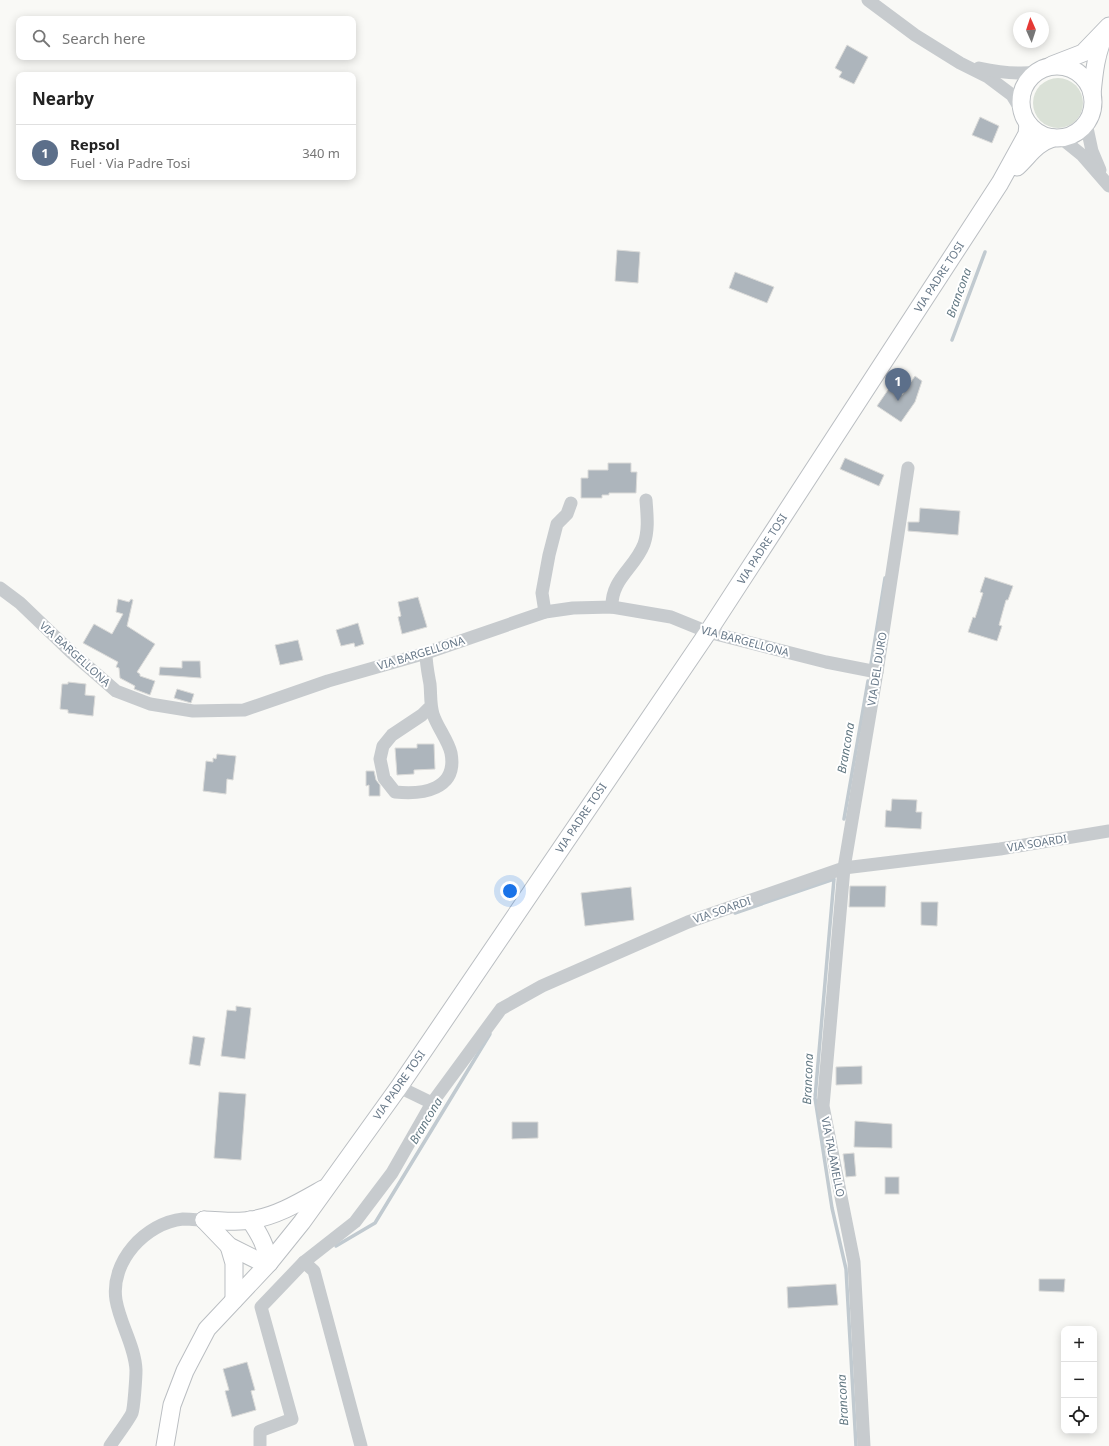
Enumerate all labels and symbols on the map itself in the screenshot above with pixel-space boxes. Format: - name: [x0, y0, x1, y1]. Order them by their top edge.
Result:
- north arrow: [1013, 12, 1049, 48]
- street label: VIA PADRE TOSI: [910, 238, 967, 315]
- water label: Brancona: [942, 266, 975, 320]
- pin: 1: [885, 368, 911, 401]
- street label: VIA PADRE TOSI: [733, 510, 790, 587]
- street label: VIA BARGELLONA: [37, 618, 115, 690]
- street label: VIA BARGELLONA: [699, 622, 792, 660]
- street label: VIA DEL DURO: [863, 631, 890, 707]
- street label: VIA BARGELLONA: [375, 632, 467, 673]
- water label: Brancona: [833, 721, 858, 775]
- street label: VIA PADRE TOSI: [552, 780, 610, 856]
- street label: VIA SOARDI: [1006, 830, 1068, 855]
- your location: [500, 881, 520, 901]
- street label: VIA SOARDI: [691, 893, 753, 926]
- street label: VIA PADRE TOSI: [369, 1047, 428, 1122]
- water label: Brancona: [798, 1053, 817, 1105]
- water label: Brancona: [405, 1094, 446, 1147]
- street label: VIA TALAMELLO: [818, 1116, 849, 1198]
- water label: Brancona: [833, 1374, 852, 1426]

